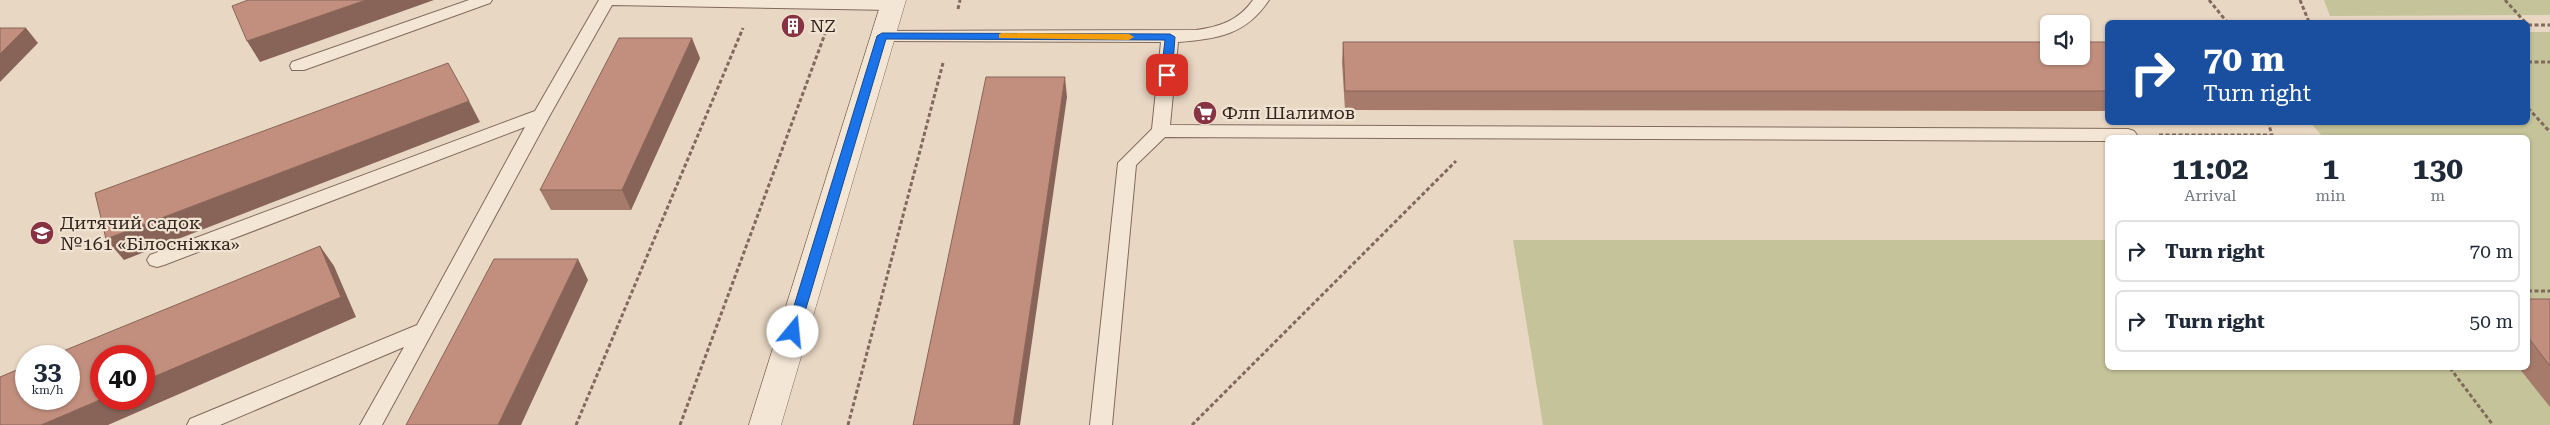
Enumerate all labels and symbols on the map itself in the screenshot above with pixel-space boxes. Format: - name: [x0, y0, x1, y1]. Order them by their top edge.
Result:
- building icon: NZ: [780, 13, 806, 39]
- place label: NZ: [810, 15, 836, 36]
- pin: [1146, 54, 1188, 96]
- supermarket icon: Флп Шалимов: [1192, 100, 1218, 126]
- place label: Флп Шалимов: [1222, 102, 1355, 123]
- place label: Дитячий садок №161 «Білосніжка»: [60, 212, 240, 254]
- school or university icon: Дитячий садок №161 «Білосніжка»: [29, 220, 55, 246]
- position arrow: [766, 305, 818, 357]
- speed limit sign: 40: [90, 345, 155, 410]

